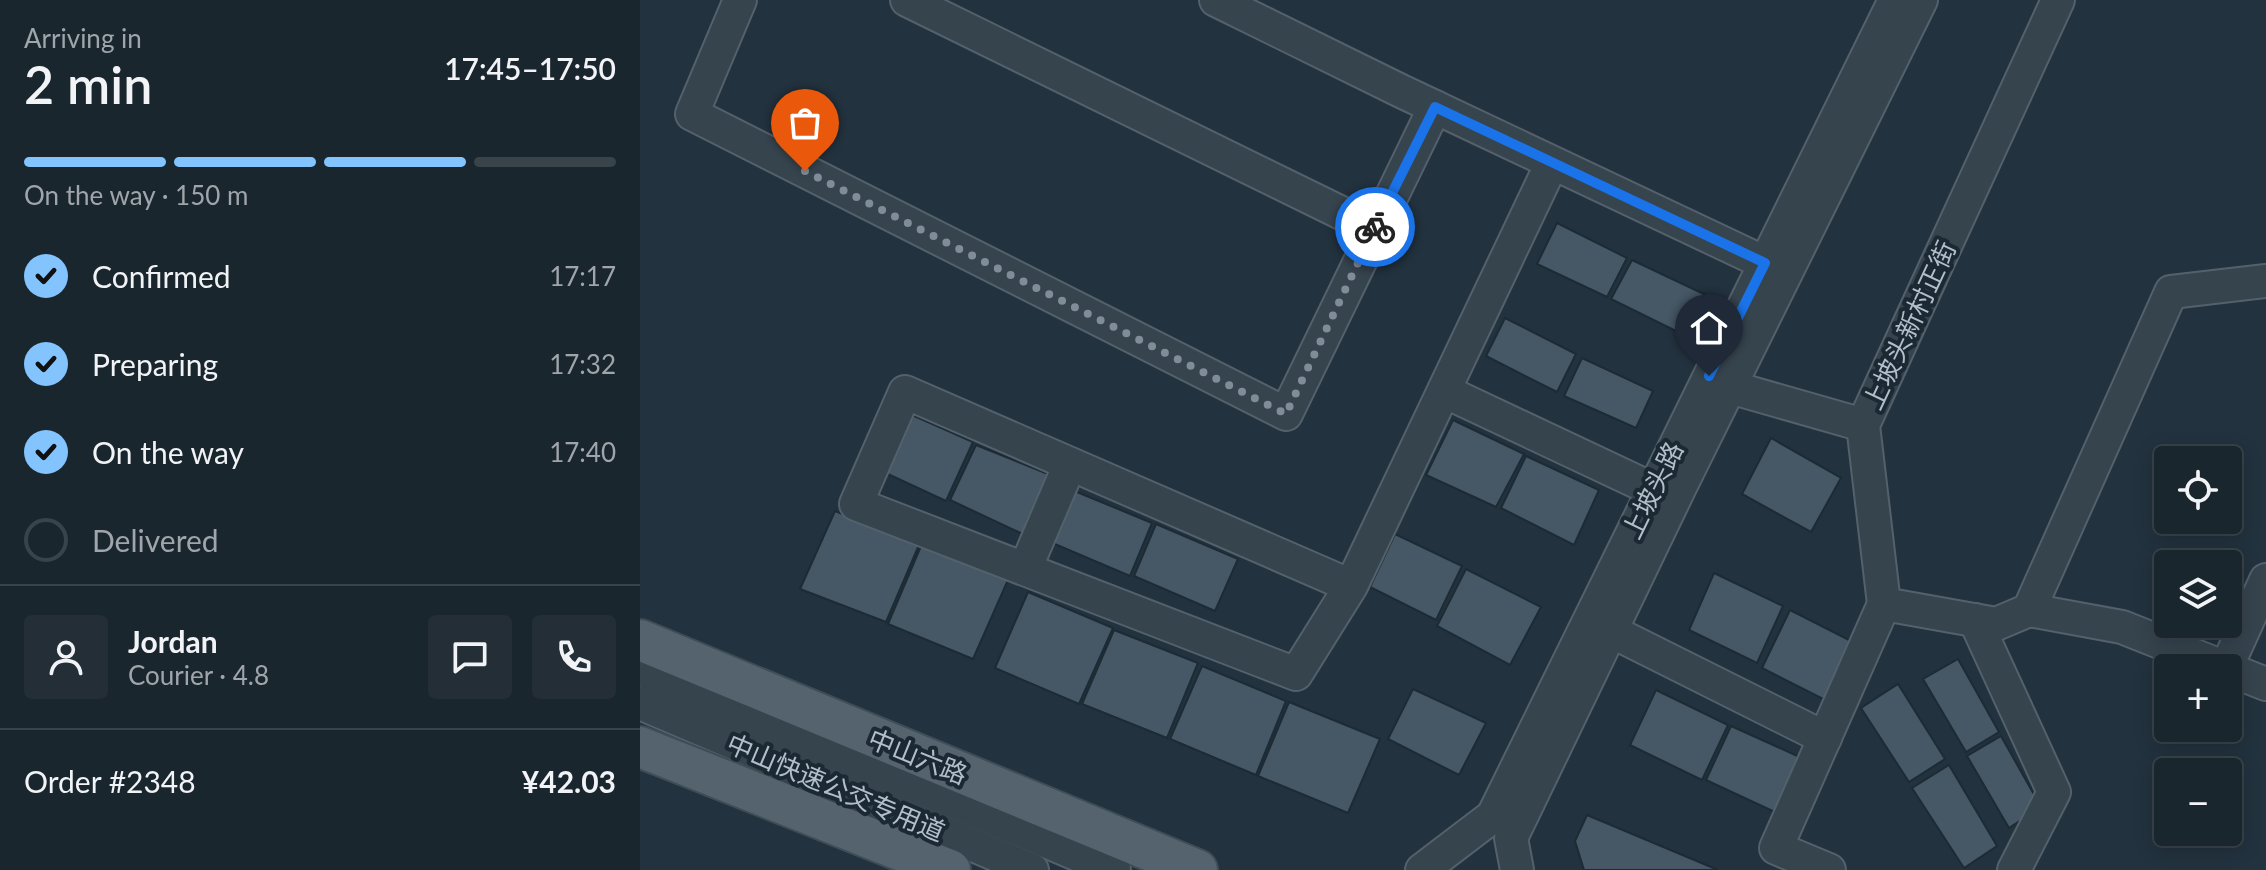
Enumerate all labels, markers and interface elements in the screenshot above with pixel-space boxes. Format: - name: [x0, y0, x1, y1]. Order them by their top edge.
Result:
- text: Arriving in: [24, 22, 142, 54]
- text: 17:45–17:50: [444, 50, 616, 86]
- text: 2 min: [24, 53, 152, 115]
- pin: [771, 89, 839, 171]
- icon: bag: [783, 101, 827, 145]
- text: On the way · 150 m: [24, 179, 248, 211]
- courier: [1335, 187, 1415, 267]
- icon: bike: [1353, 205, 1397, 249]
- street label: 上坡头新村正街: [1856, 236, 1962, 414]
- icon: check: [24, 254, 68, 298]
- text: Confirmed: [92, 258, 231, 294]
- text: 17:17: [549, 260, 616, 292]
- pin: [1675, 294, 1743, 376]
- icon: home: [1687, 306, 1731, 350]
- icon: check: [24, 342, 68, 386]
- text: Preparing: [92, 346, 218, 382]
- text: 17:32: [549, 348, 616, 380]
- icon: check: [24, 430, 68, 474]
- text: On the way: [92, 434, 244, 470]
- text: 17:40: [549, 436, 616, 468]
- street label: 上坡头路: [1615, 436, 1689, 544]
- map controls: [2154, 446, 2242, 846]
- button: locate: [2154, 446, 2242, 534]
- text: Delivered: [92, 522, 219, 558]
- button: layers: [2154, 550, 2242, 638]
- button: person: [24, 615, 108, 699]
- button: chat: [428, 615, 512, 699]
- button: phone: [532, 615, 616, 699]
- text: Jordan: [128, 623, 218, 659]
- button: +: [2154, 654, 2242, 742]
- text: Courier · 4.8: [128, 659, 269, 691]
- street label: 中山六路: [864, 722, 972, 790]
- street label: 中山快速公交专用道: [722, 727, 950, 847]
- button: −: [2154, 758, 2242, 846]
- text: Order #2348: [24, 763, 196, 799]
- text: ¥42.03: [522, 763, 616, 799]

